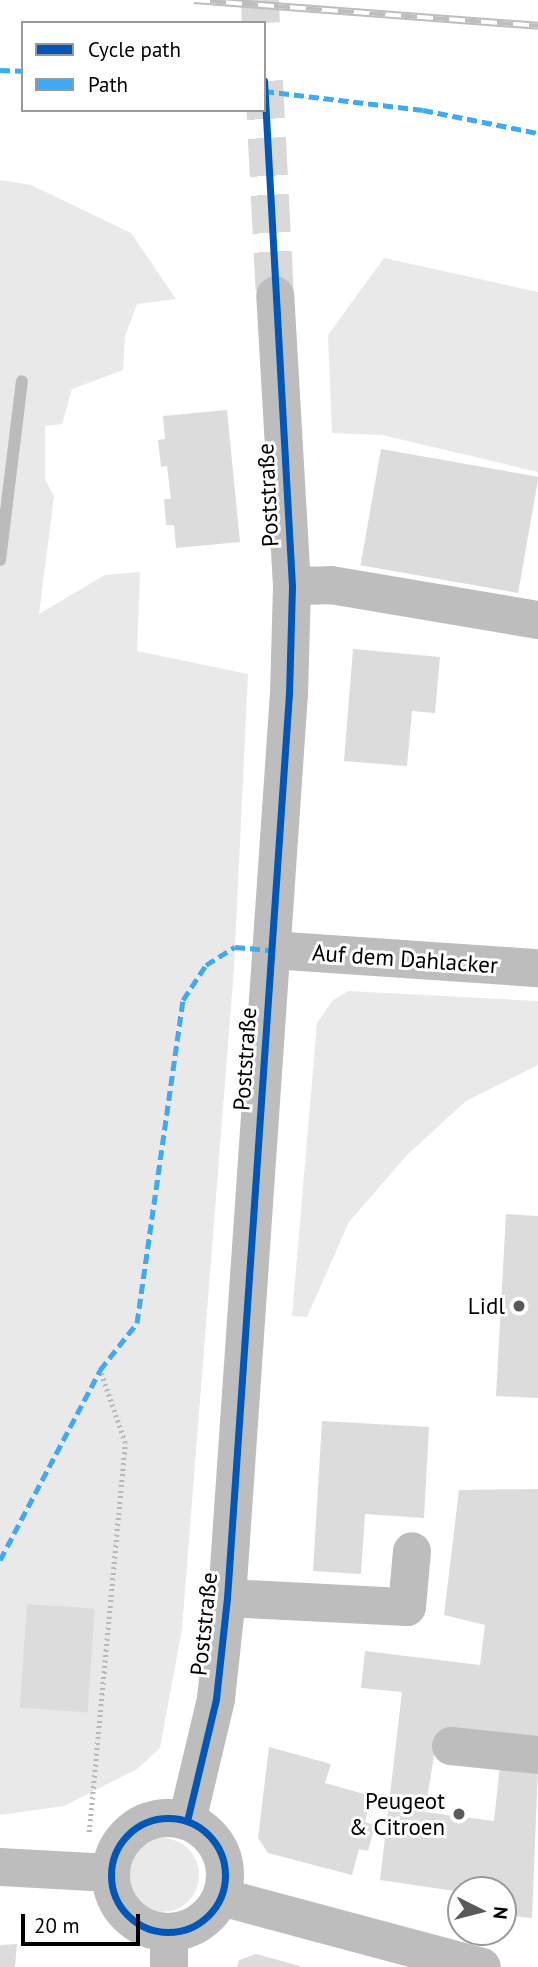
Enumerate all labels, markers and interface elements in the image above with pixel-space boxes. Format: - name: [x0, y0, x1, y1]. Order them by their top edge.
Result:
- legend: [21, 21, 266, 112]
- text: Cycle path: [88, 36, 181, 63]
- text: Path: [88, 71, 128, 98]
- street label: Poststraße: [252, 442, 284, 548]
- street label: Auf dem Dahlacker: [311, 939, 499, 979]
- street label: Poststraße: [228, 1006, 262, 1112]
- place label: Lidl: [468, 1292, 505, 1320]
- marker: Lidl: [511, 1298, 527, 1314]
- street label: Poststraße: [185, 1571, 223, 1677]
- place label: Peugeot & Citroen: [349, 1787, 445, 1841]
- marker: Peugeot & Citroen: [451, 1806, 467, 1822]
- north arrow: [447, 1876, 517, 1946]
- scale bar: [24, 1900, 144, 1944]
- text: N: [488, 1906, 513, 1920]
- text: 20 m: [34, 1912, 80, 1939]

